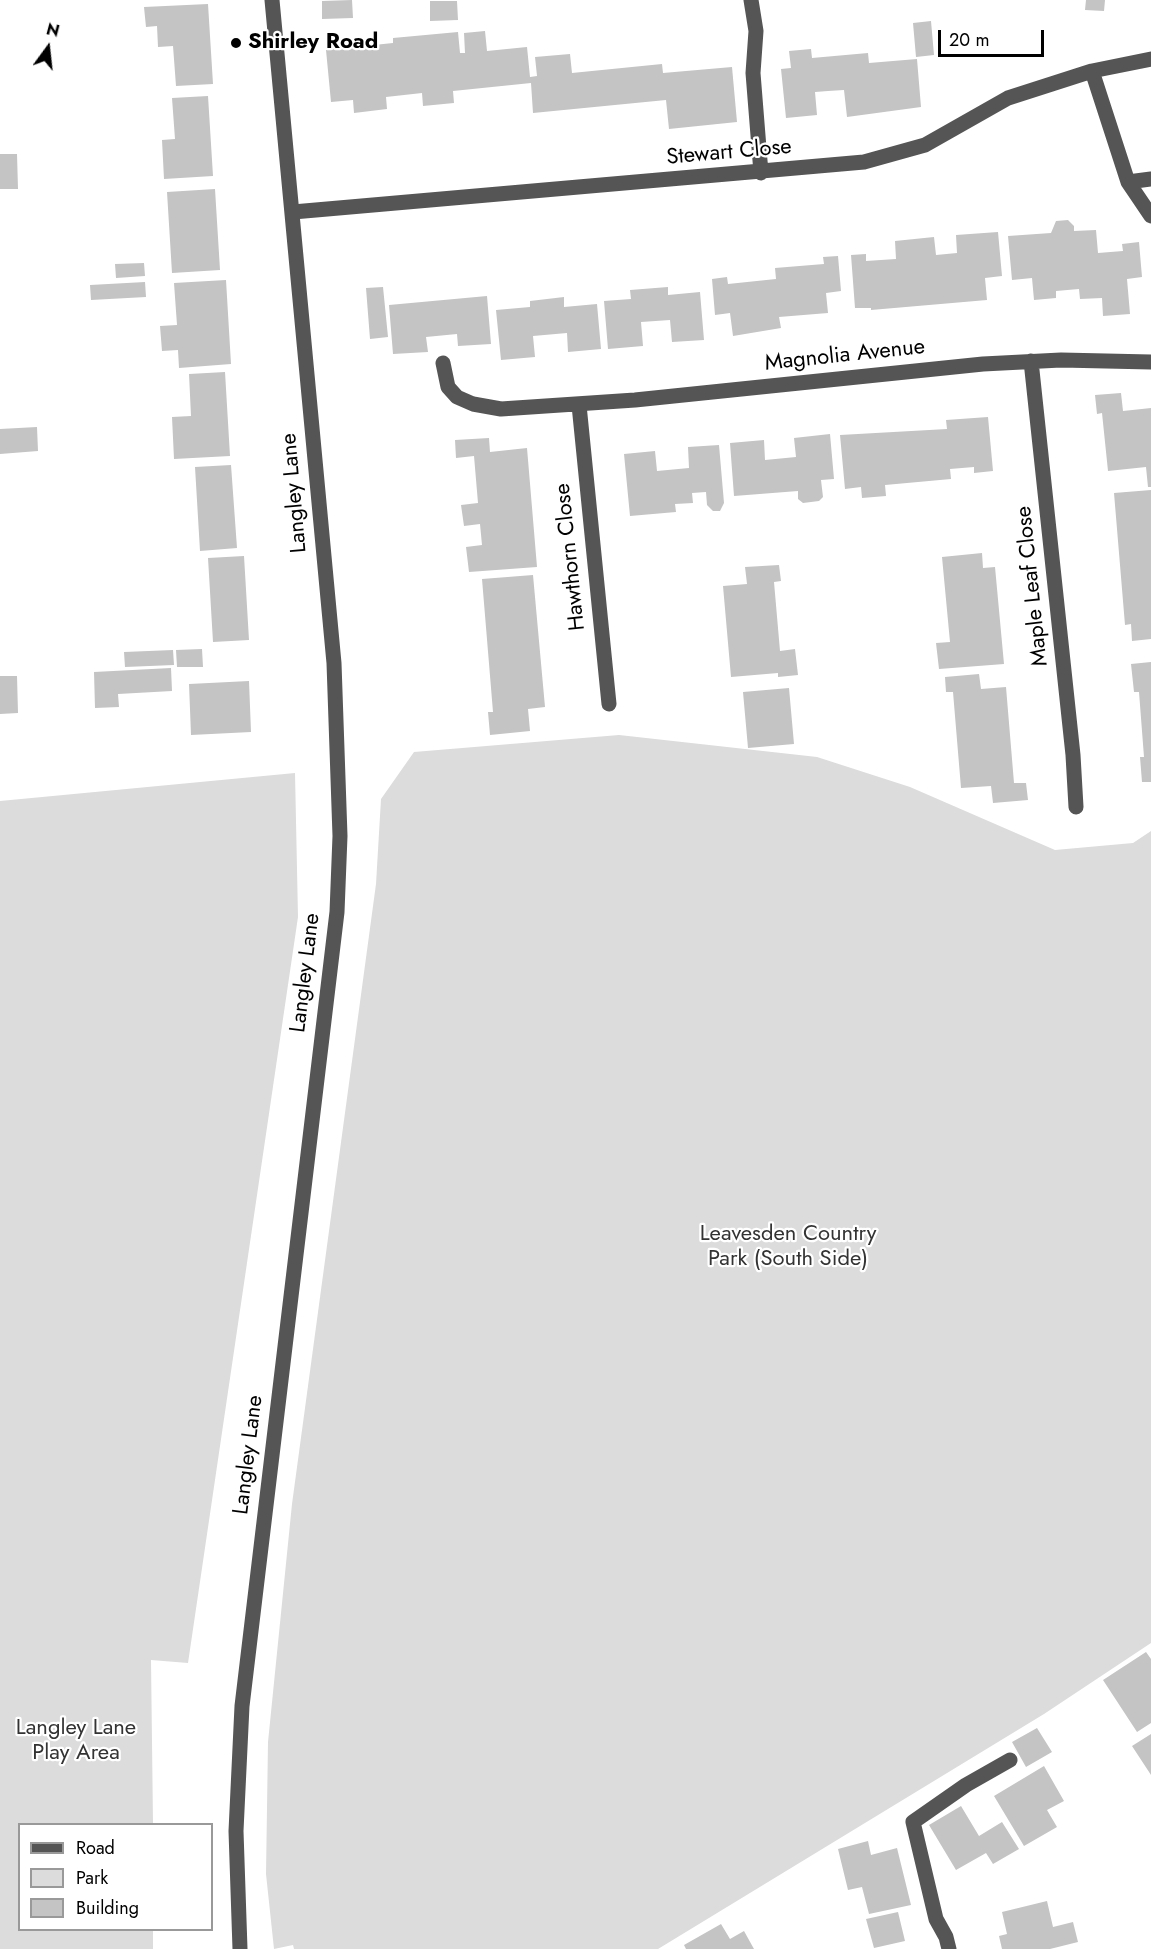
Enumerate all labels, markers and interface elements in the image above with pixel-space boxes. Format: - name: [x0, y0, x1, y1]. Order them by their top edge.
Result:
- text: N: [44, 17, 62, 43]
- north arrow: [18, 18, 78, 78]
- scale bar: [941, 18, 1048, 56]
- text: 20 m: [949, 27, 989, 53]
- place label: Shirley Road: [248, 30, 378, 56]
- marker: Shirley Road: [229, 36, 243, 50]
- street label: Stewart Close: [665, 134, 793, 172]
- street label: Magnolia Avenue: [764, 334, 926, 378]
- street label: Langley Lane: [277, 432, 313, 554]
- street label: Hawthorn Close: [550, 482, 592, 632]
- street label: Maple Leaf Close: [1011, 505, 1055, 667]
- street label: Langley Lane: [286, 912, 326, 1034]
- park label: Leavesden Country Park (South Side): [700, 1222, 876, 1274]
- street label: Langley Lane: [229, 1394, 269, 1516]
- park label: Langley Lane Play Area: [16, 1716, 136, 1768]
- legend: [18, 1823, 213, 1931]
- text: Road: [76, 1835, 115, 1861]
- text: Park: [76, 1865, 108, 1891]
- text: Building: [76, 1895, 139, 1921]

